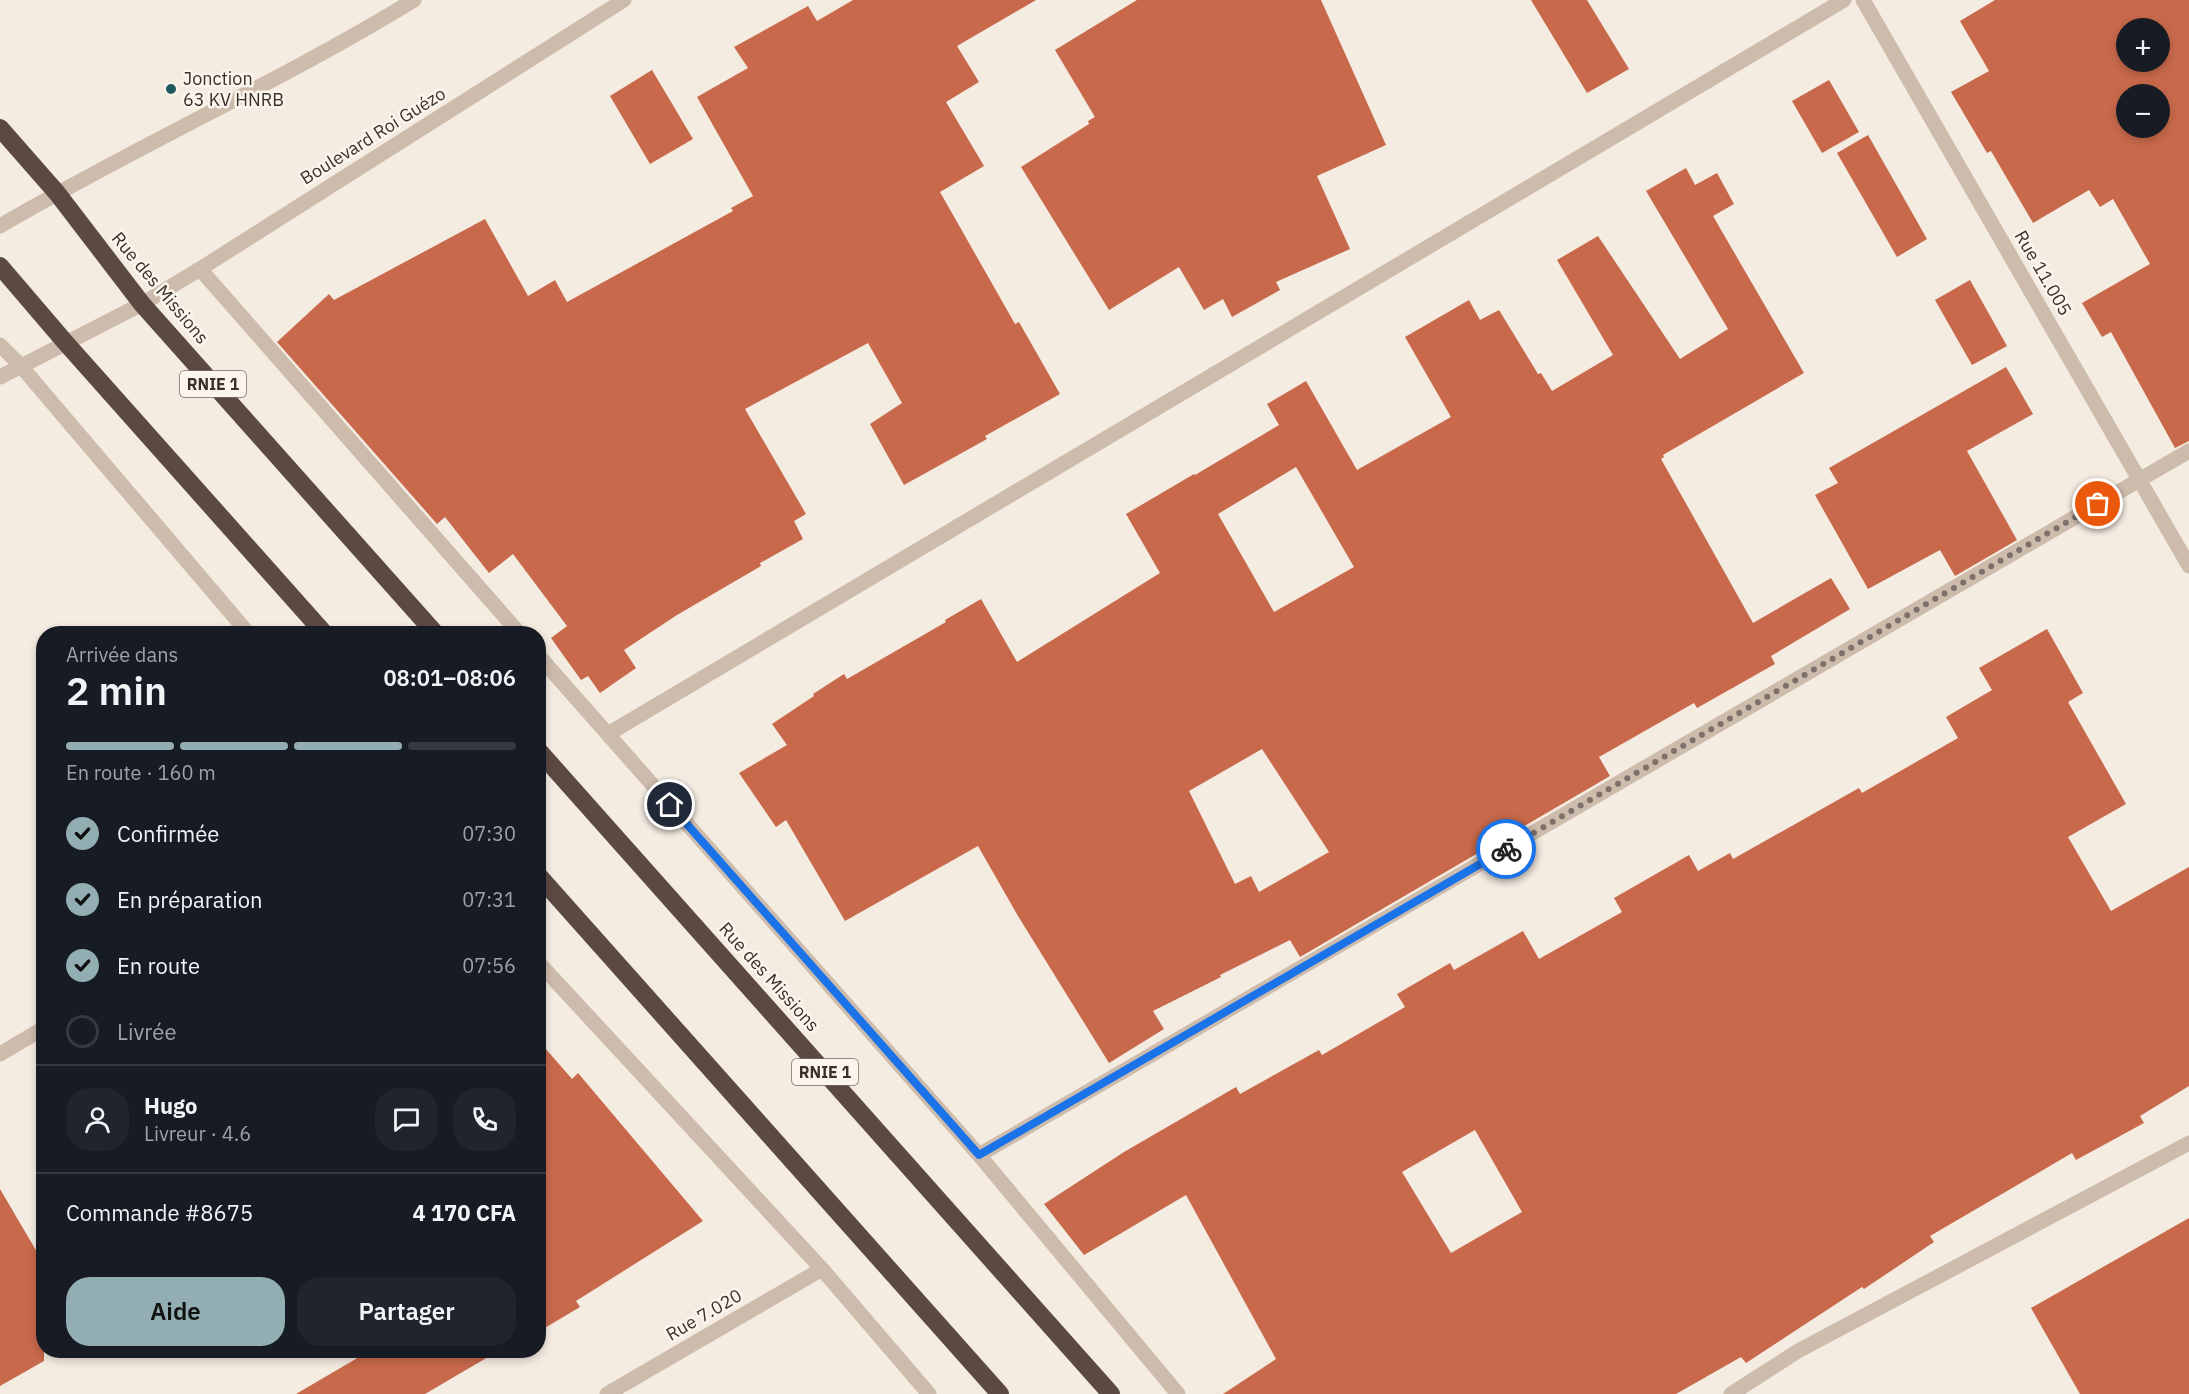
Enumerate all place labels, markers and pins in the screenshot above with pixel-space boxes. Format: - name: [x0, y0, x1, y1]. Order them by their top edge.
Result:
- place label: Jonction 63 KV HNRB: [183, 67, 284, 111]
- marker: Jonction 63 KV HNRB: [164, 82, 178, 96]
- pin: [2072, 478, 2123, 529]
- pin: [644, 779, 695, 830]

